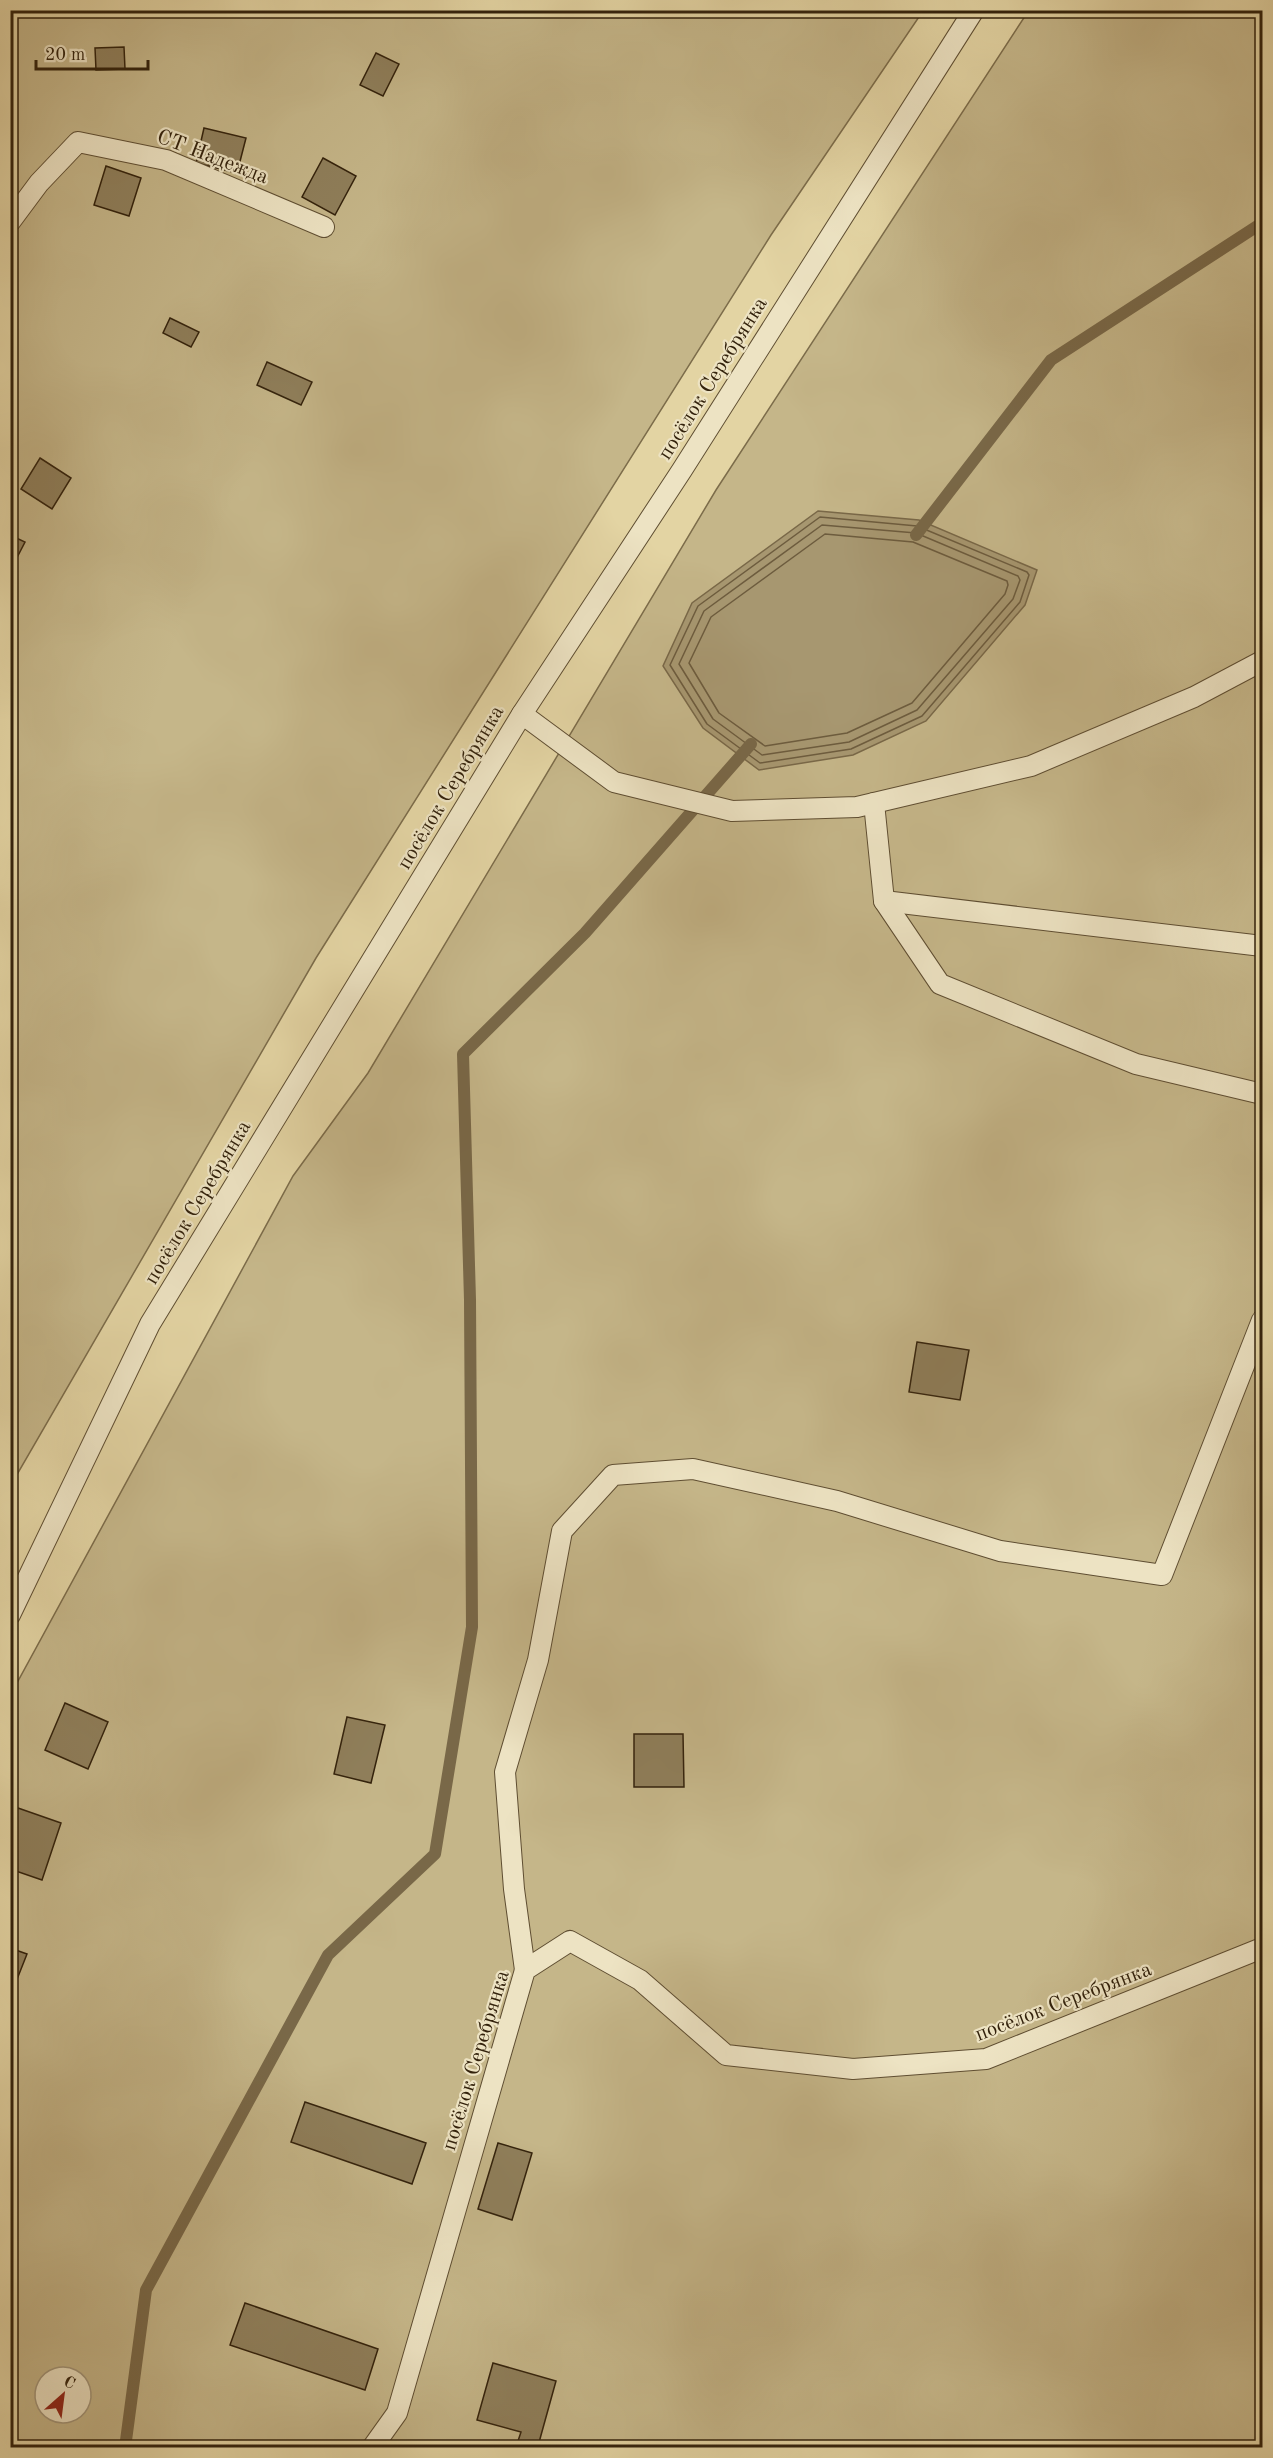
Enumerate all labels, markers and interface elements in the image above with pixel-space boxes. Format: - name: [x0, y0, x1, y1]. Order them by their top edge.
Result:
- scale bar: [36, 33, 148, 71]
- text: 20 m: [45, 46, 85, 64]
- street label: СТ Надежда: [154, 127, 271, 188]
- street label: посёлок Серебрянка: [655, 294, 772, 464]
- street label: посёлок Серебрянка: [394, 702, 508, 873]
- street label: посёлок Серебрянка: [141, 1117, 255, 1288]
- street label: посёлок Серебрянка: [972, 1959, 1155, 2046]
- street label: посёлок Серебрянка: [439, 1968, 514, 2153]
- north arrow: [33, 2365, 93, 2425]
- text: С: [61, 2374, 78, 2393]

